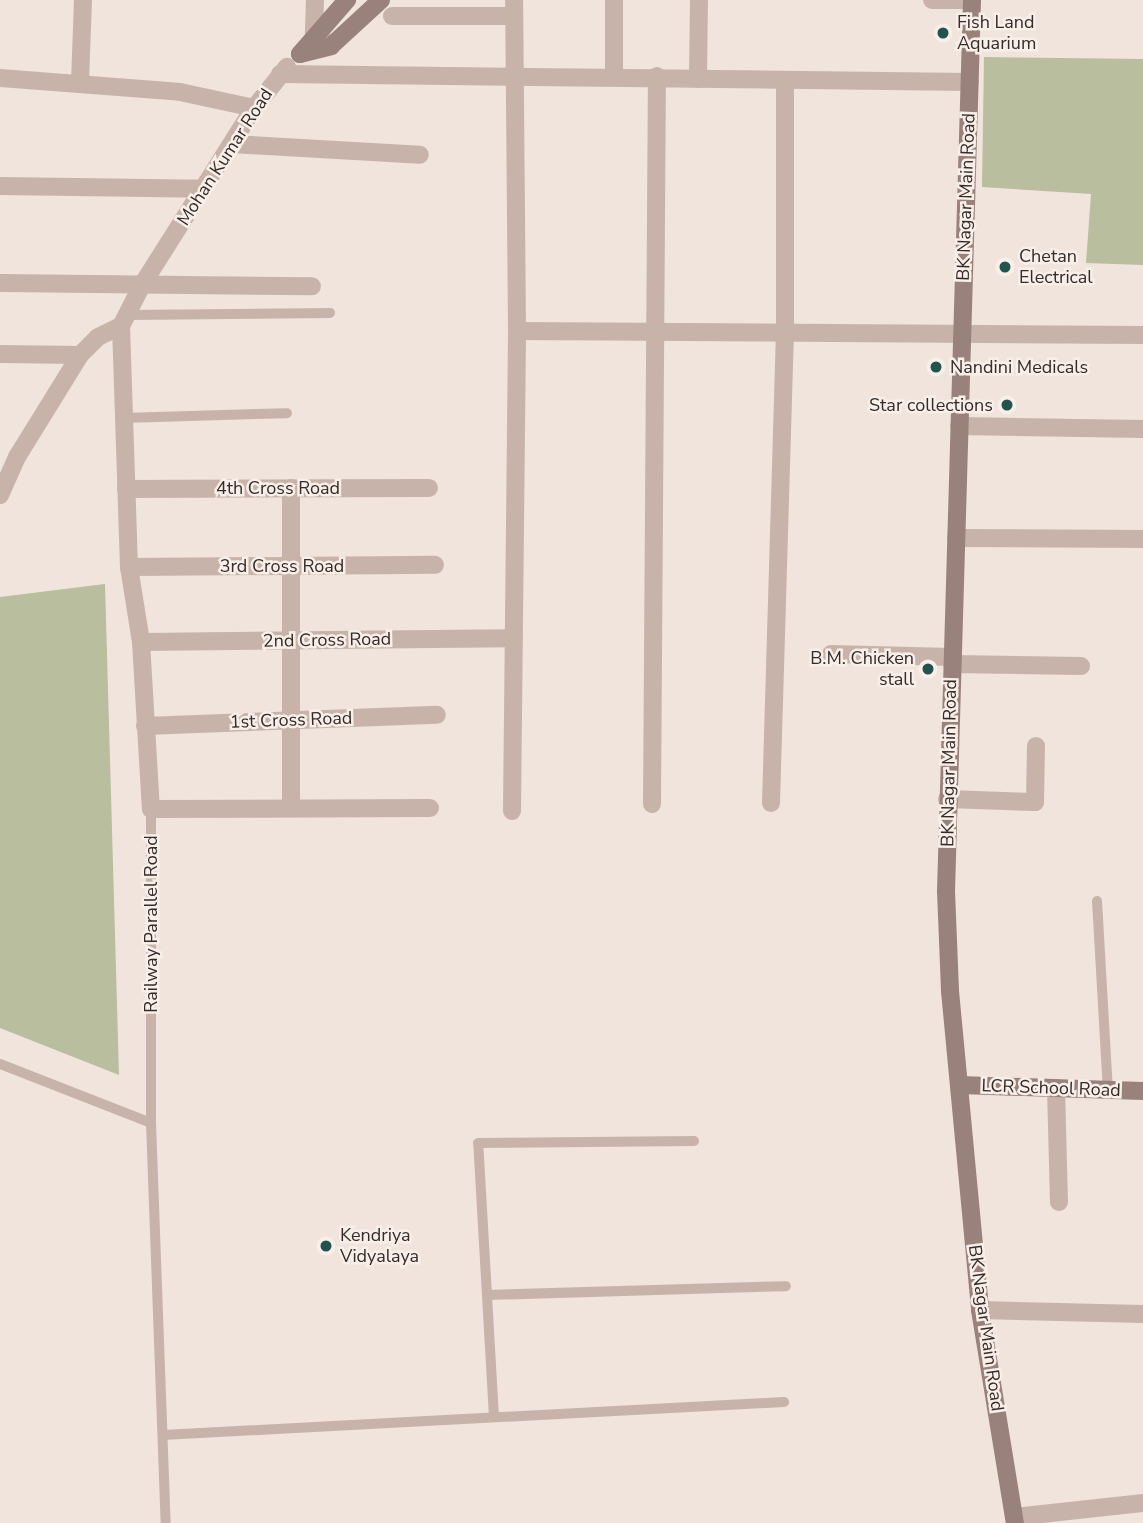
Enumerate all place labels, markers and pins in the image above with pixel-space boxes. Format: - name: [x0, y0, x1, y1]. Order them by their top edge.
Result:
- place label: Fish Land Aquarium: [957, 12, 1036, 54]
- marker: Fish Land Aquarium: [935, 25, 951, 41]
- place label: Chetan Electrical: [1019, 246, 1093, 288]
- marker: Chetan Electrical: [997, 259, 1013, 275]
- place label: Nandini Medicals: [950, 356, 1088, 378]
- marker: Nandini Medicals: [928, 359, 944, 375]
- place label: Star collections: [869, 394, 993, 416]
- marker: Star collections: [999, 397, 1015, 413]
- place label: B.M. Chicken stall: [810, 648, 914, 690]
- marker: B.M. Chicken stall: [920, 661, 936, 677]
- place label: Kendriya Vidyalaya: [340, 1225, 419, 1268]
- marker: Kendriya Vidyalaya: [318, 1238, 334, 1254]

